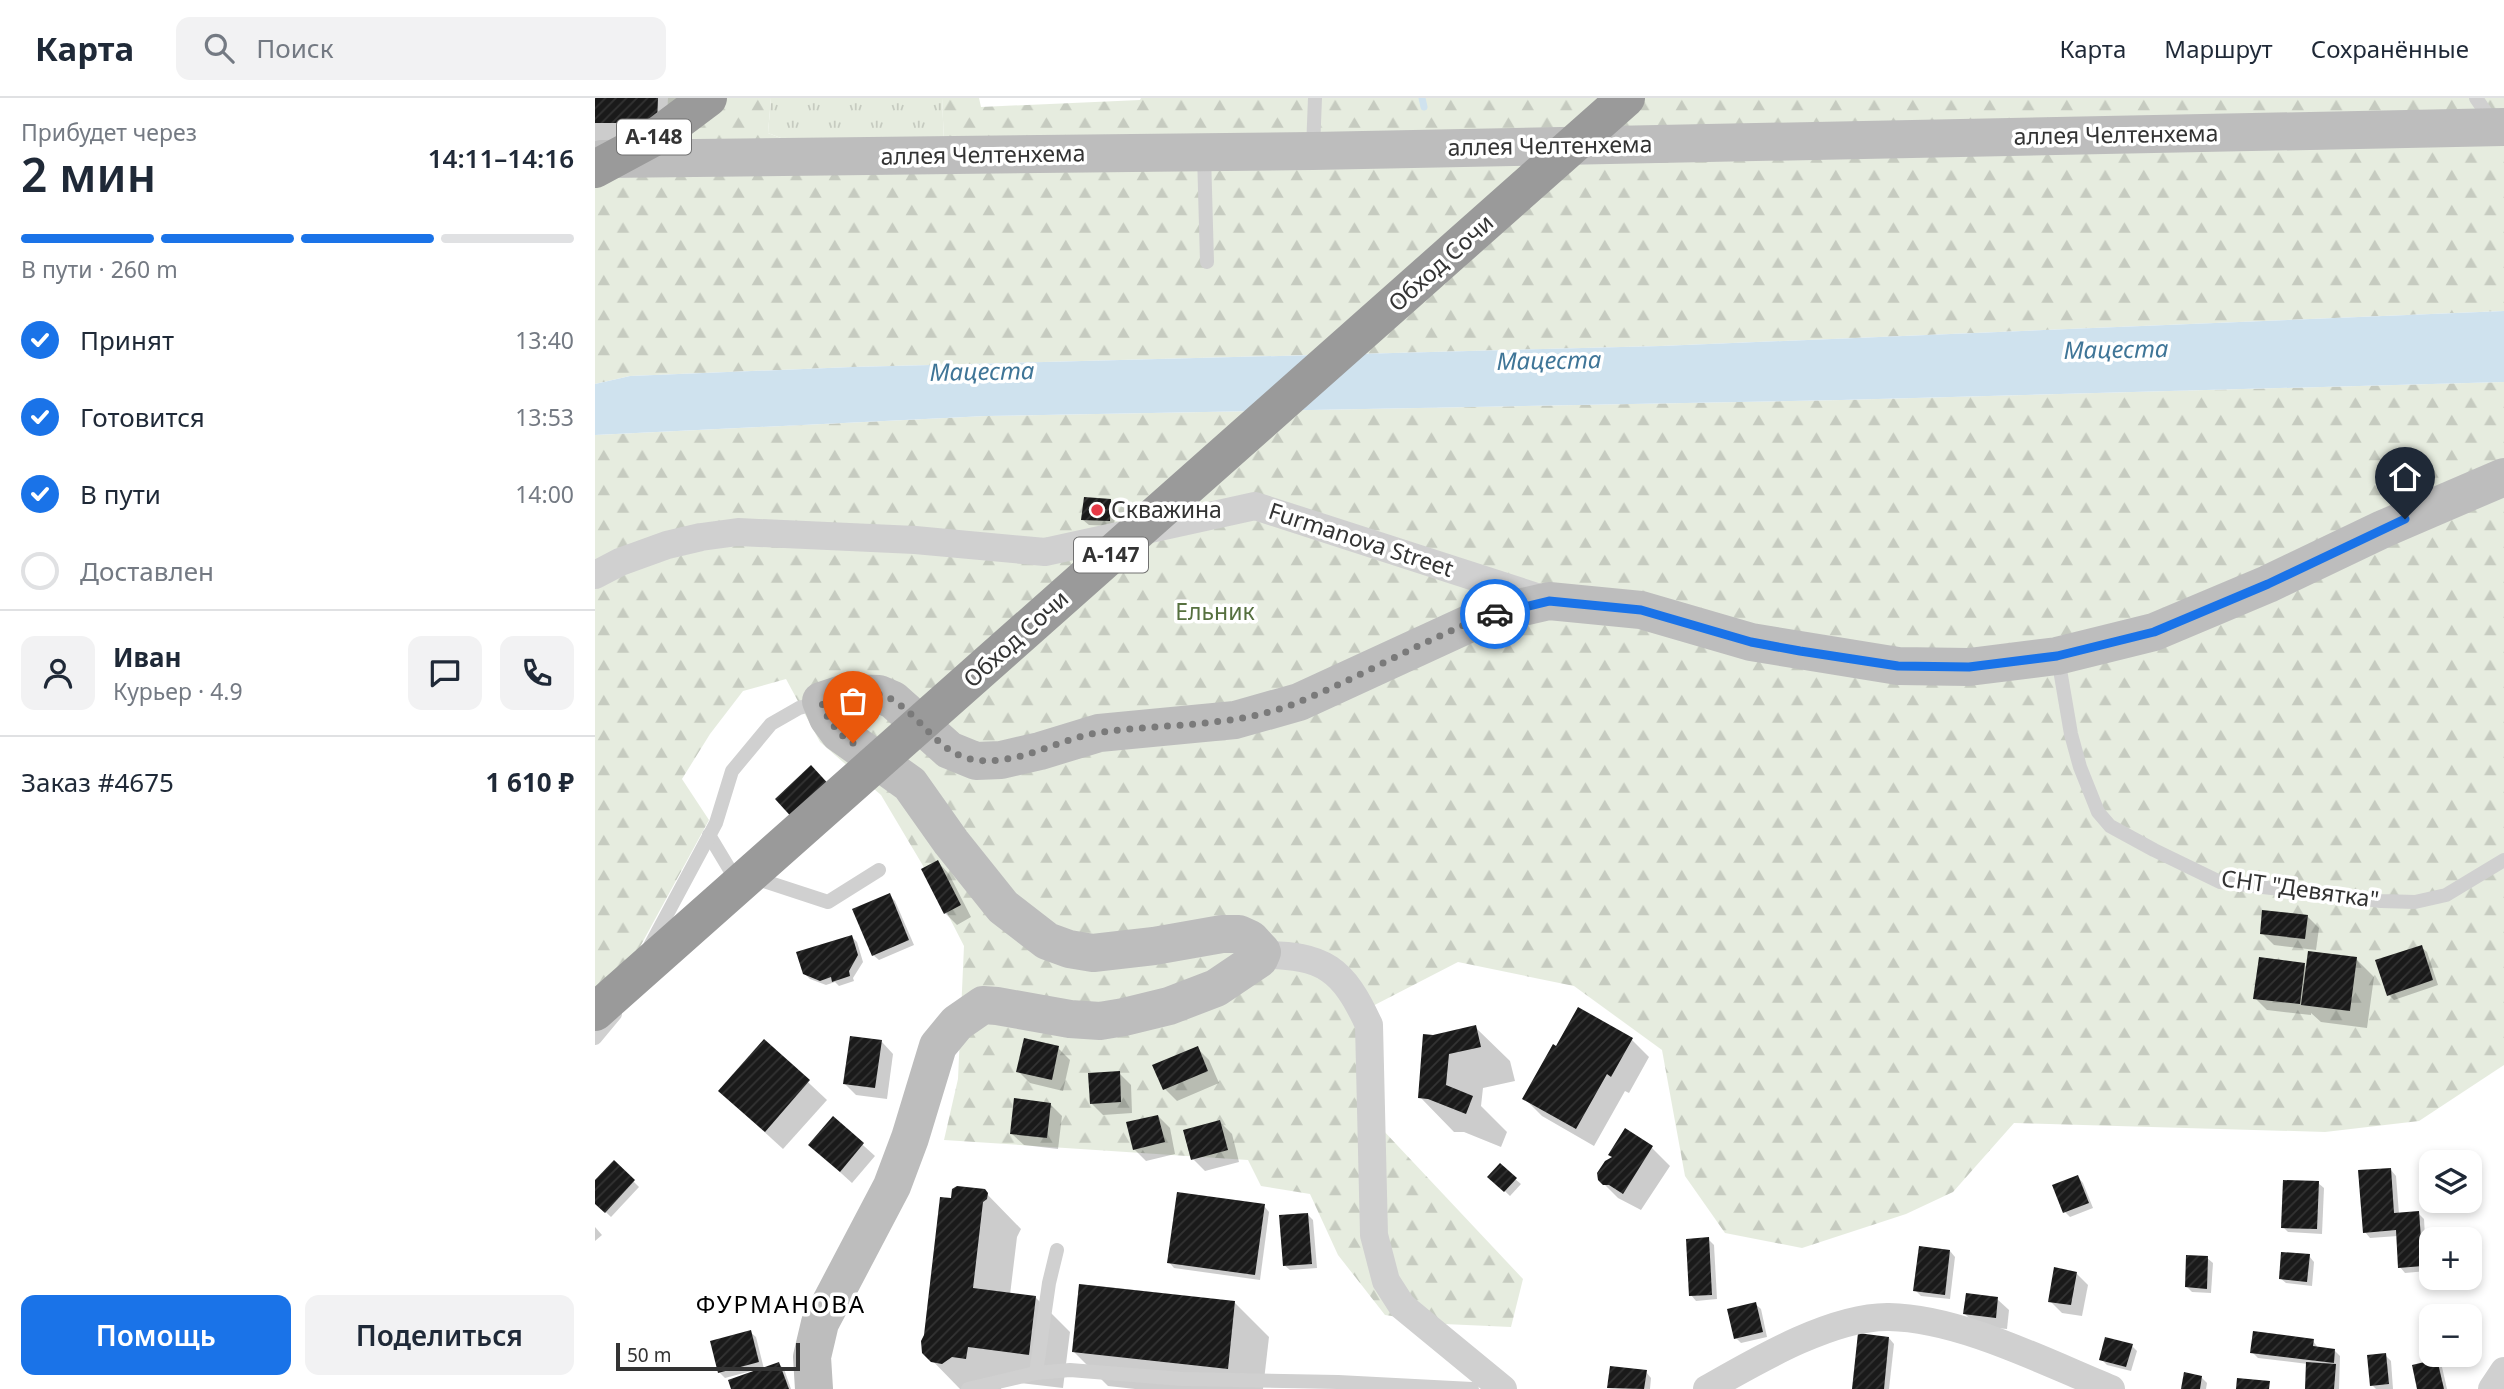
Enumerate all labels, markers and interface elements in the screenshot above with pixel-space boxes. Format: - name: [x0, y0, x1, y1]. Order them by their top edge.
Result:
- search box: [176, 17, 666, 80]
- text: Карта: [35, 26, 134, 71]
- icon: search: [200, 29, 238, 67]
- text: Поиск: [256, 30, 333, 66]
- text: Карта: [2059, 32, 2126, 65]
- text: Маршрут: [2164, 32, 2273, 65]
- text: Сохранённые: [2311, 32, 2469, 65]
- text: Прибудет через: [21, 116, 197, 148]
- street label: аллея Челтенхема: [2013, 116, 2219, 152]
- road number: А-148: [617, 120, 691, 154]
- street label: аллея Челтенхема: [1447, 127, 1653, 163]
- street label: аллея Челтенхема: [880, 136, 1086, 172]
- text: 14:11–14:16: [428, 140, 574, 176]
- text: 2 мин: [21, 143, 156, 205]
- street label: Обход Сочи: [1381, 206, 1500, 318]
- text: В пути · 260 m: [21, 253, 178, 285]
- icon: check: [21, 321, 59, 359]
- text: Принят: [80, 322, 174, 358]
- text: 13:40: [515, 324, 574, 356]
- water label: Мацеста: [2063, 331, 2169, 366]
- water label: Мацеста: [1496, 342, 1602, 377]
- water label: Мацеста: [929, 353, 1035, 388]
- icon: check: [21, 398, 59, 436]
- text: Готовится: [80, 399, 205, 435]
- text: 13:53: [515, 401, 574, 433]
- pin: [2375, 447, 2435, 519]
- icon: home: [2386, 458, 2424, 496]
- icon: check: [21, 475, 59, 513]
- text: В пути: [80, 476, 161, 512]
- text: 14:00: [515, 478, 574, 510]
- place label: Скважина: [1111, 493, 1222, 525]
- street label: Furmanova Street: [1265, 494, 1458, 584]
- marker: Скважина: [1089, 502, 1105, 518]
- road number: А-147: [1074, 538, 1148, 573]
- text: Доставлен: [80, 553, 214, 589]
- courier: [1460, 579, 1530, 649]
- street label: Обход Сочи: [956, 582, 1075, 694]
- park label: Ельник: [1175, 595, 1256, 627]
- icon: car: [1476, 595, 1514, 633]
- button: person: [21, 636, 95, 710]
- button: chat: [408, 636, 482, 710]
- button: phone: [500, 636, 574, 710]
- text: Иван: [113, 639, 182, 675]
- pin: [823, 671, 883, 743]
- text: Курьер · 4.9: [113, 675, 243, 707]
- icon: bag: [834, 682, 872, 720]
- text: Заказ #4675: [21, 764, 174, 800]
- text: 1 610 ₽: [485, 764, 574, 800]
- street label: СНТ "Девятка": [2219, 861, 2381, 915]
- map controls: [2419, 1150, 2482, 1367]
- button: layers: [2419, 1150, 2482, 1213]
- button: +: [2419, 1227, 2482, 1290]
- district label: ФУРМАНОВА: [696, 1287, 866, 1320]
- button: Помощь: [21, 1295, 291, 1375]
- button: Поделиться: [305, 1295, 574, 1375]
- button: −: [2419, 1304, 2482, 1367]
- scale bar: [616, 1340, 800, 1372]
- text: 50 m: [627, 1342, 671, 1368]

